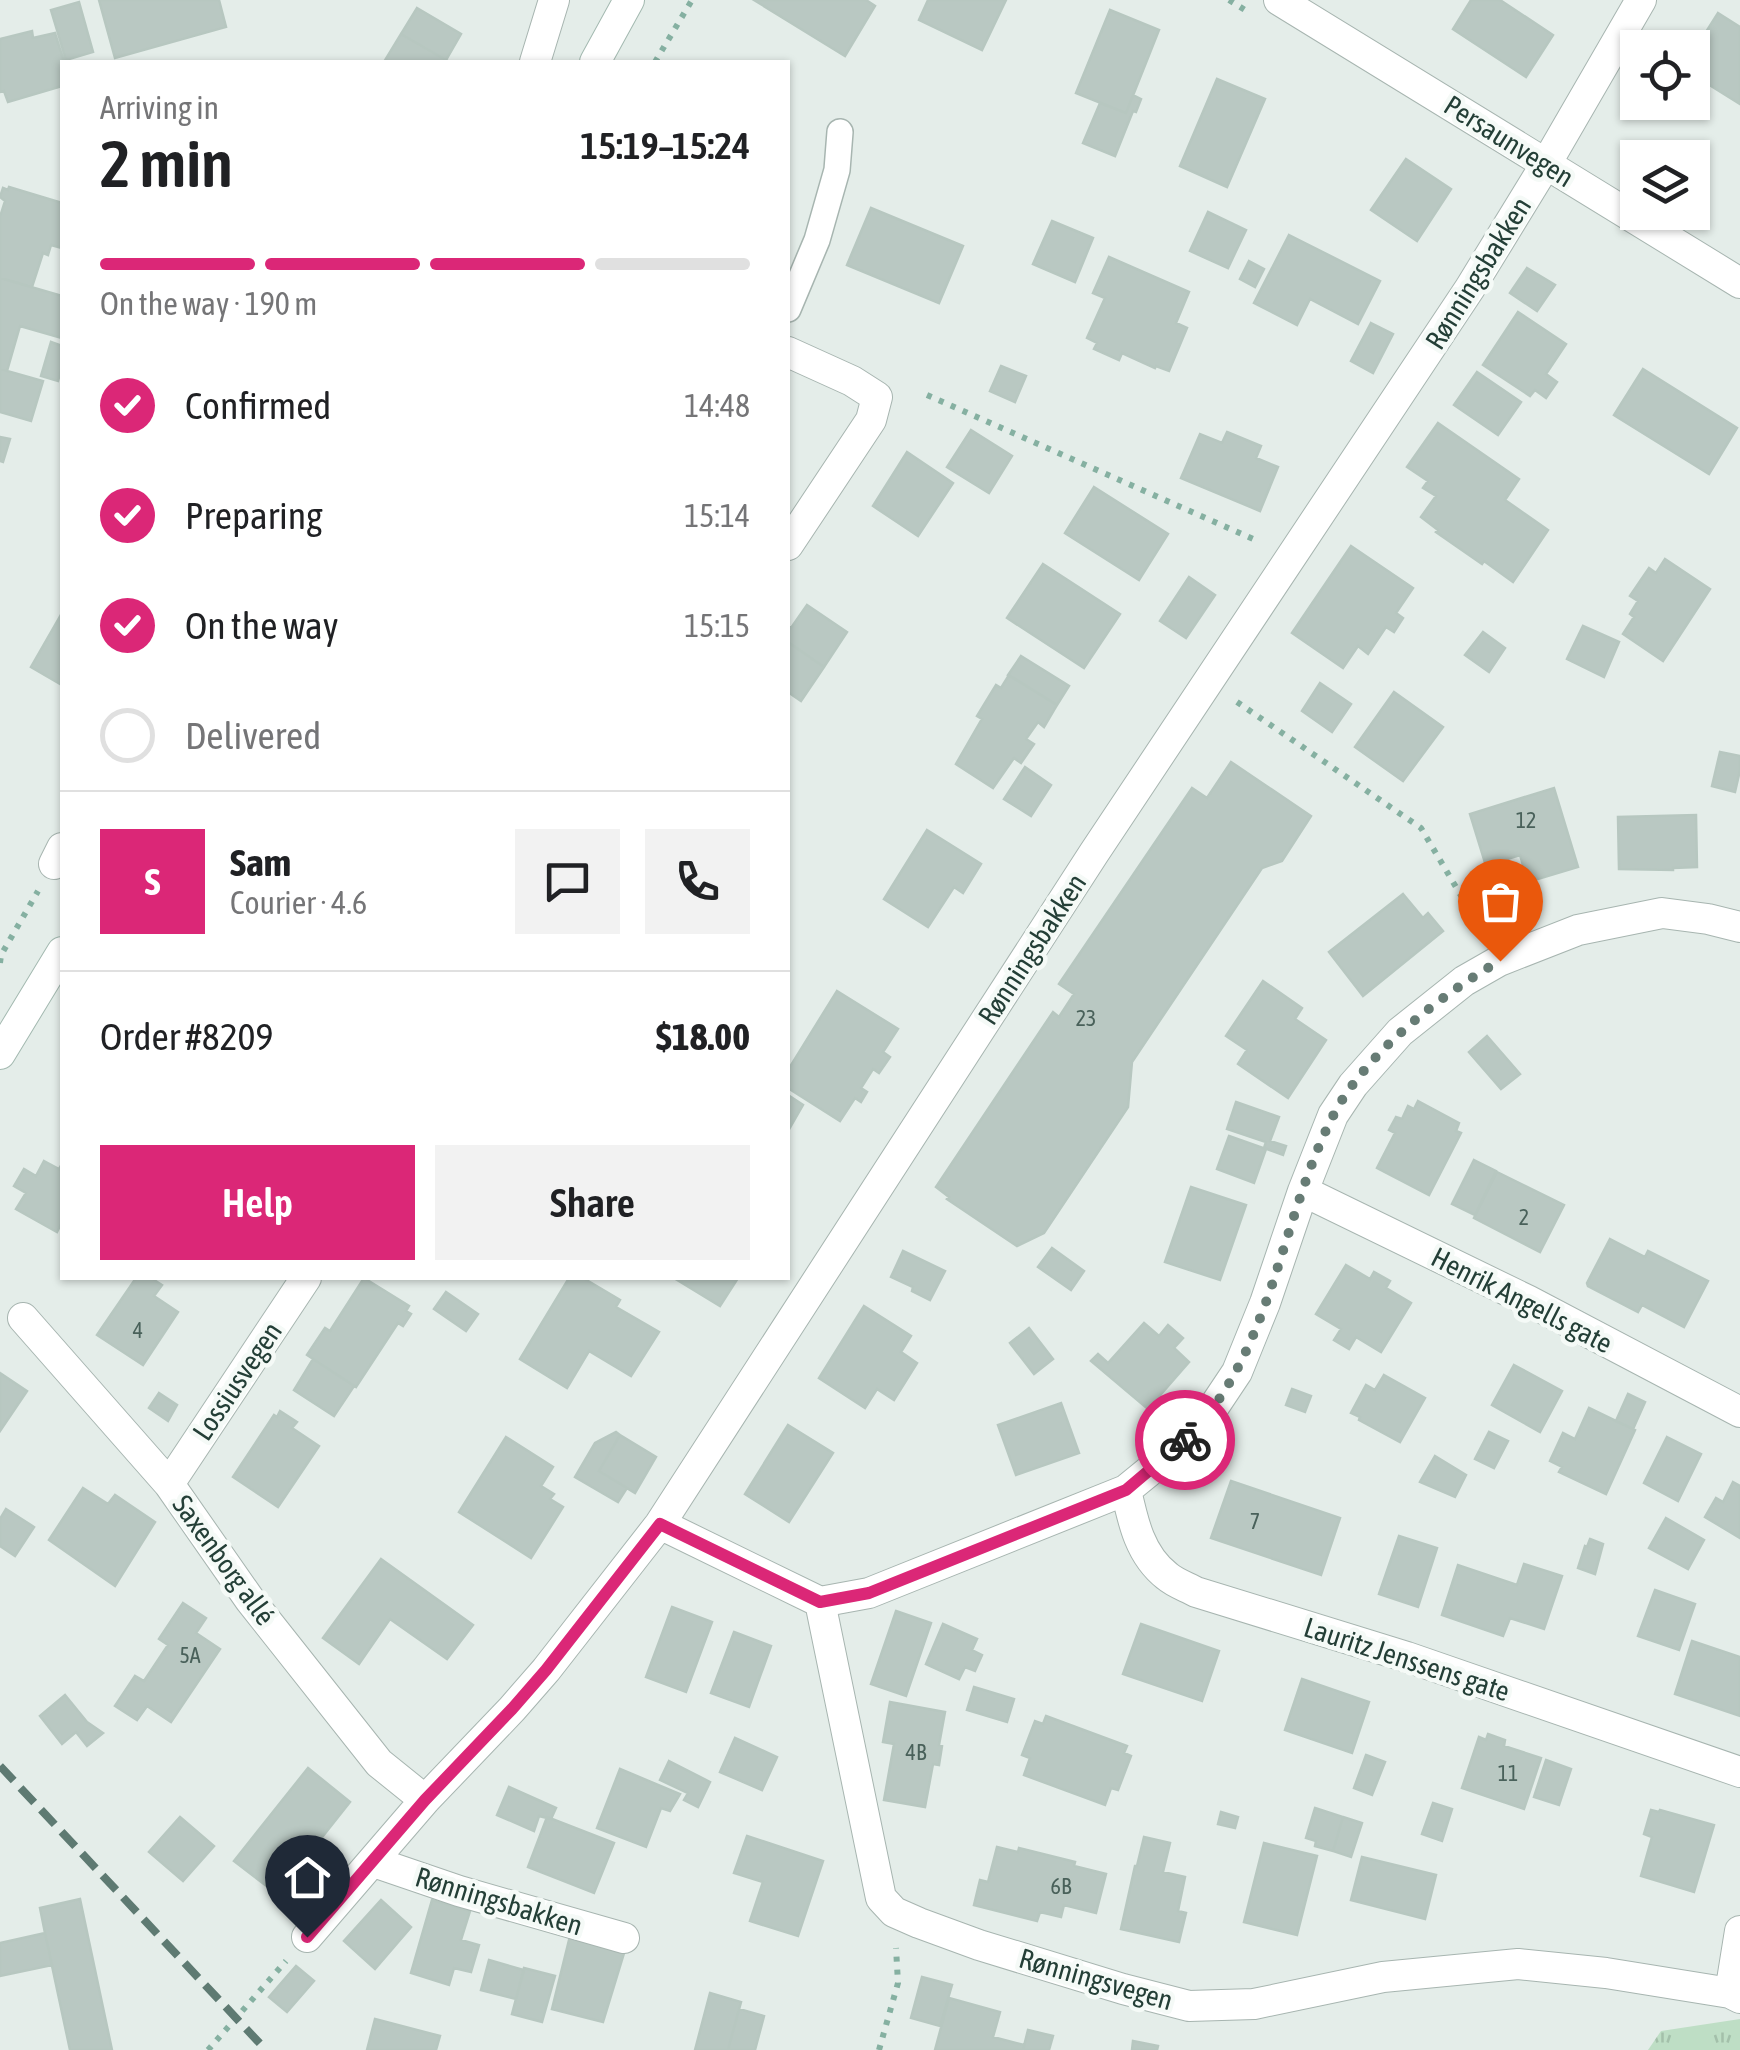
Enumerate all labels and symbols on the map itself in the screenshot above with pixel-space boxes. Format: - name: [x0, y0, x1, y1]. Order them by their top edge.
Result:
- street label: Persaunvegen: [1439, 89, 1579, 193]
- street label: Rønningsbakken: [1419, 191, 1537, 355]
- house number: 12: [1516, 807, 1536, 833]
- pin: [1458, 859, 1543, 962]
- street label: Rønningsbakken: [971, 868, 1093, 1030]
- house number: 23: [1076, 1005, 1096, 1031]
- house number: 2: [1519, 1204, 1529, 1230]
- street label: Henrik Angells gate: [1426, 1241, 1618, 1359]
- street label: Lossiusvegen: [186, 1316, 288, 1446]
- house number: 4: [133, 1317, 143, 1343]
- courier: [1135, 1390, 1235, 1490]
- street label: Saxenborg allé: [166, 1489, 282, 1631]
- house number: 7: [1250, 1508, 1260, 1534]
- street label: Lauritz Jenssens gate: [1300, 1611, 1514, 1707]
- house number: 5A: [179, 1642, 201, 1668]
- house number: 4B: [906, 1739, 927, 1765]
- house number: 11: [1498, 1760, 1518, 1786]
- pin: [265, 1835, 350, 1938]
- street label: Rønningsbakken: [412, 1860, 586, 1942]
- house number: 6B: [1051, 1873, 1072, 1899]
- street label: Rønningsvegen: [1016, 1942, 1176, 2016]

